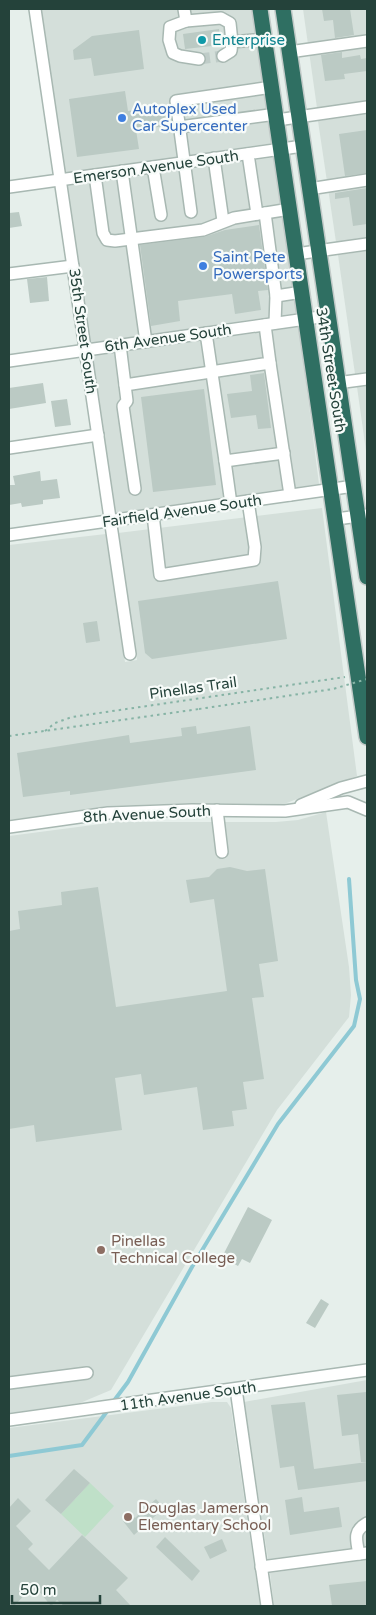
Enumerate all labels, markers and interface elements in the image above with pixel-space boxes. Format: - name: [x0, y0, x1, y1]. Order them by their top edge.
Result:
- place label: Enterprise: [212, 31, 285, 49]
- marker: Enterprise: [196, 34, 208, 46]
- place label: Autoplex Used Car Supercenter: [132, 100, 248, 135]
- marker: Autoplex Used Car Supercenter: [116, 112, 128, 124]
- street label: Emerson Avenue South: [72, 146, 240, 188]
- place label: Saint Pete Powersports: [213, 248, 302, 283]
- marker: Saint Pete Powersports: [197, 260, 209, 272]
- street label: 35th Street South: [65, 267, 101, 395]
- street label: 34th Street South: [312, 306, 350, 434]
- street label: 6th Avenue South: [103, 320, 233, 356]
- street label: Fairfield Avenue South: [101, 491, 263, 531]
- street label: Pinellas Trail: [148, 673, 238, 703]
- street label: 8th Avenue South: [83, 802, 211, 826]
- place label: Pinellas Technical College: [111, 1232, 235, 1267]
- marker: Pinellas Technical College: [95, 1244, 107, 1256]
- street label: 11th Avenue South: [119, 1378, 257, 1414]
- place label: Douglas Jamerson Elementary School: [138, 1499, 271, 1534]
- marker: Douglas Jamerson Elementary School: [122, 1511, 134, 1523]
- scale bar: [12, 1572, 100, 1604]
- text: 50 m: [20, 1581, 57, 1599]

